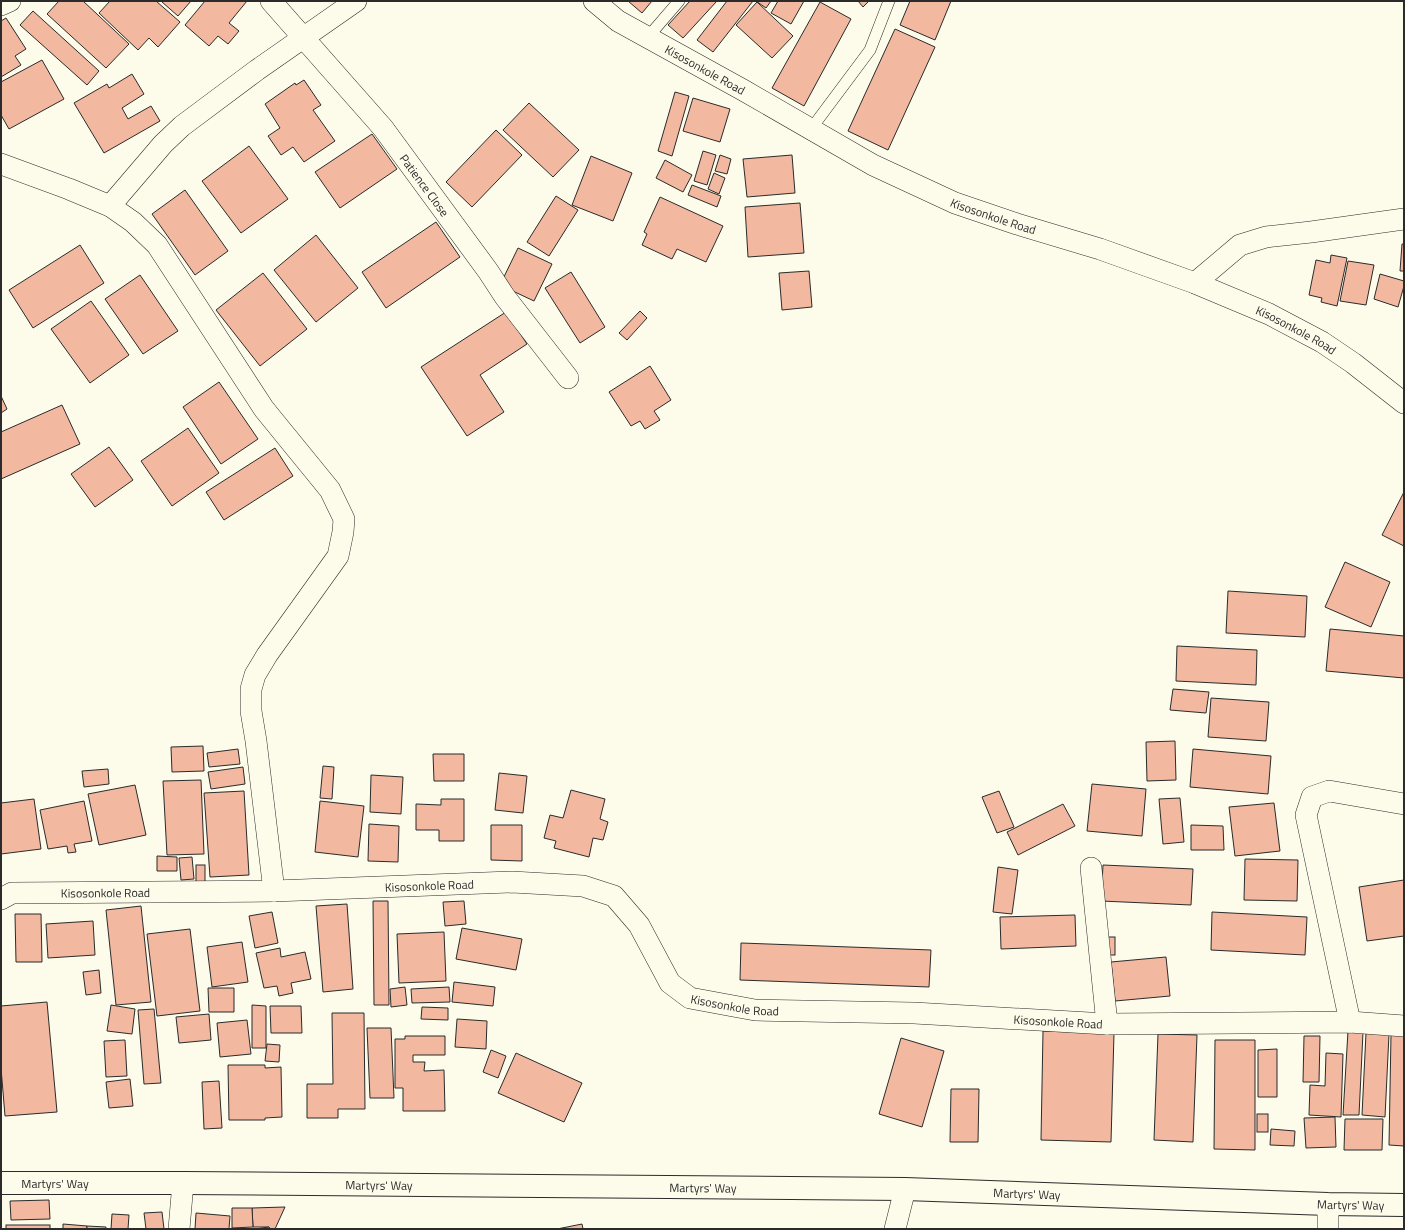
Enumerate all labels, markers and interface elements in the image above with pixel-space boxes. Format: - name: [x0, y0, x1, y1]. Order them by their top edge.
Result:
- street label: Kisosonkole Road: [662, 39, 749, 99]
- street label: Patience Close: [395, 150, 454, 220]
- street label: Kisosonkole Road: [947, 193, 1039, 239]
- street label: Kisosonkole Road: [1253, 300, 1341, 359]
- street label: Kisosonkole Road: [384, 874, 474, 896]
- street label: Kisosonkole Road: [61, 882, 150, 902]
- street label: Kisosonkole Road: [689, 989, 779, 1020]
- street label: Kisosonkole Road: [1013, 1009, 1103, 1033]
- street label: Martyrs' Way: [21, 1174, 89, 1193]
- street label: Martyrs' Way: [345, 1175, 413, 1194]
- street label: Martyrs' Way: [669, 1178, 737, 1197]
- street label: Martyrs' Way: [993, 1183, 1061, 1204]
- street label: Martyrs' Way: [1317, 1194, 1385, 1214]

